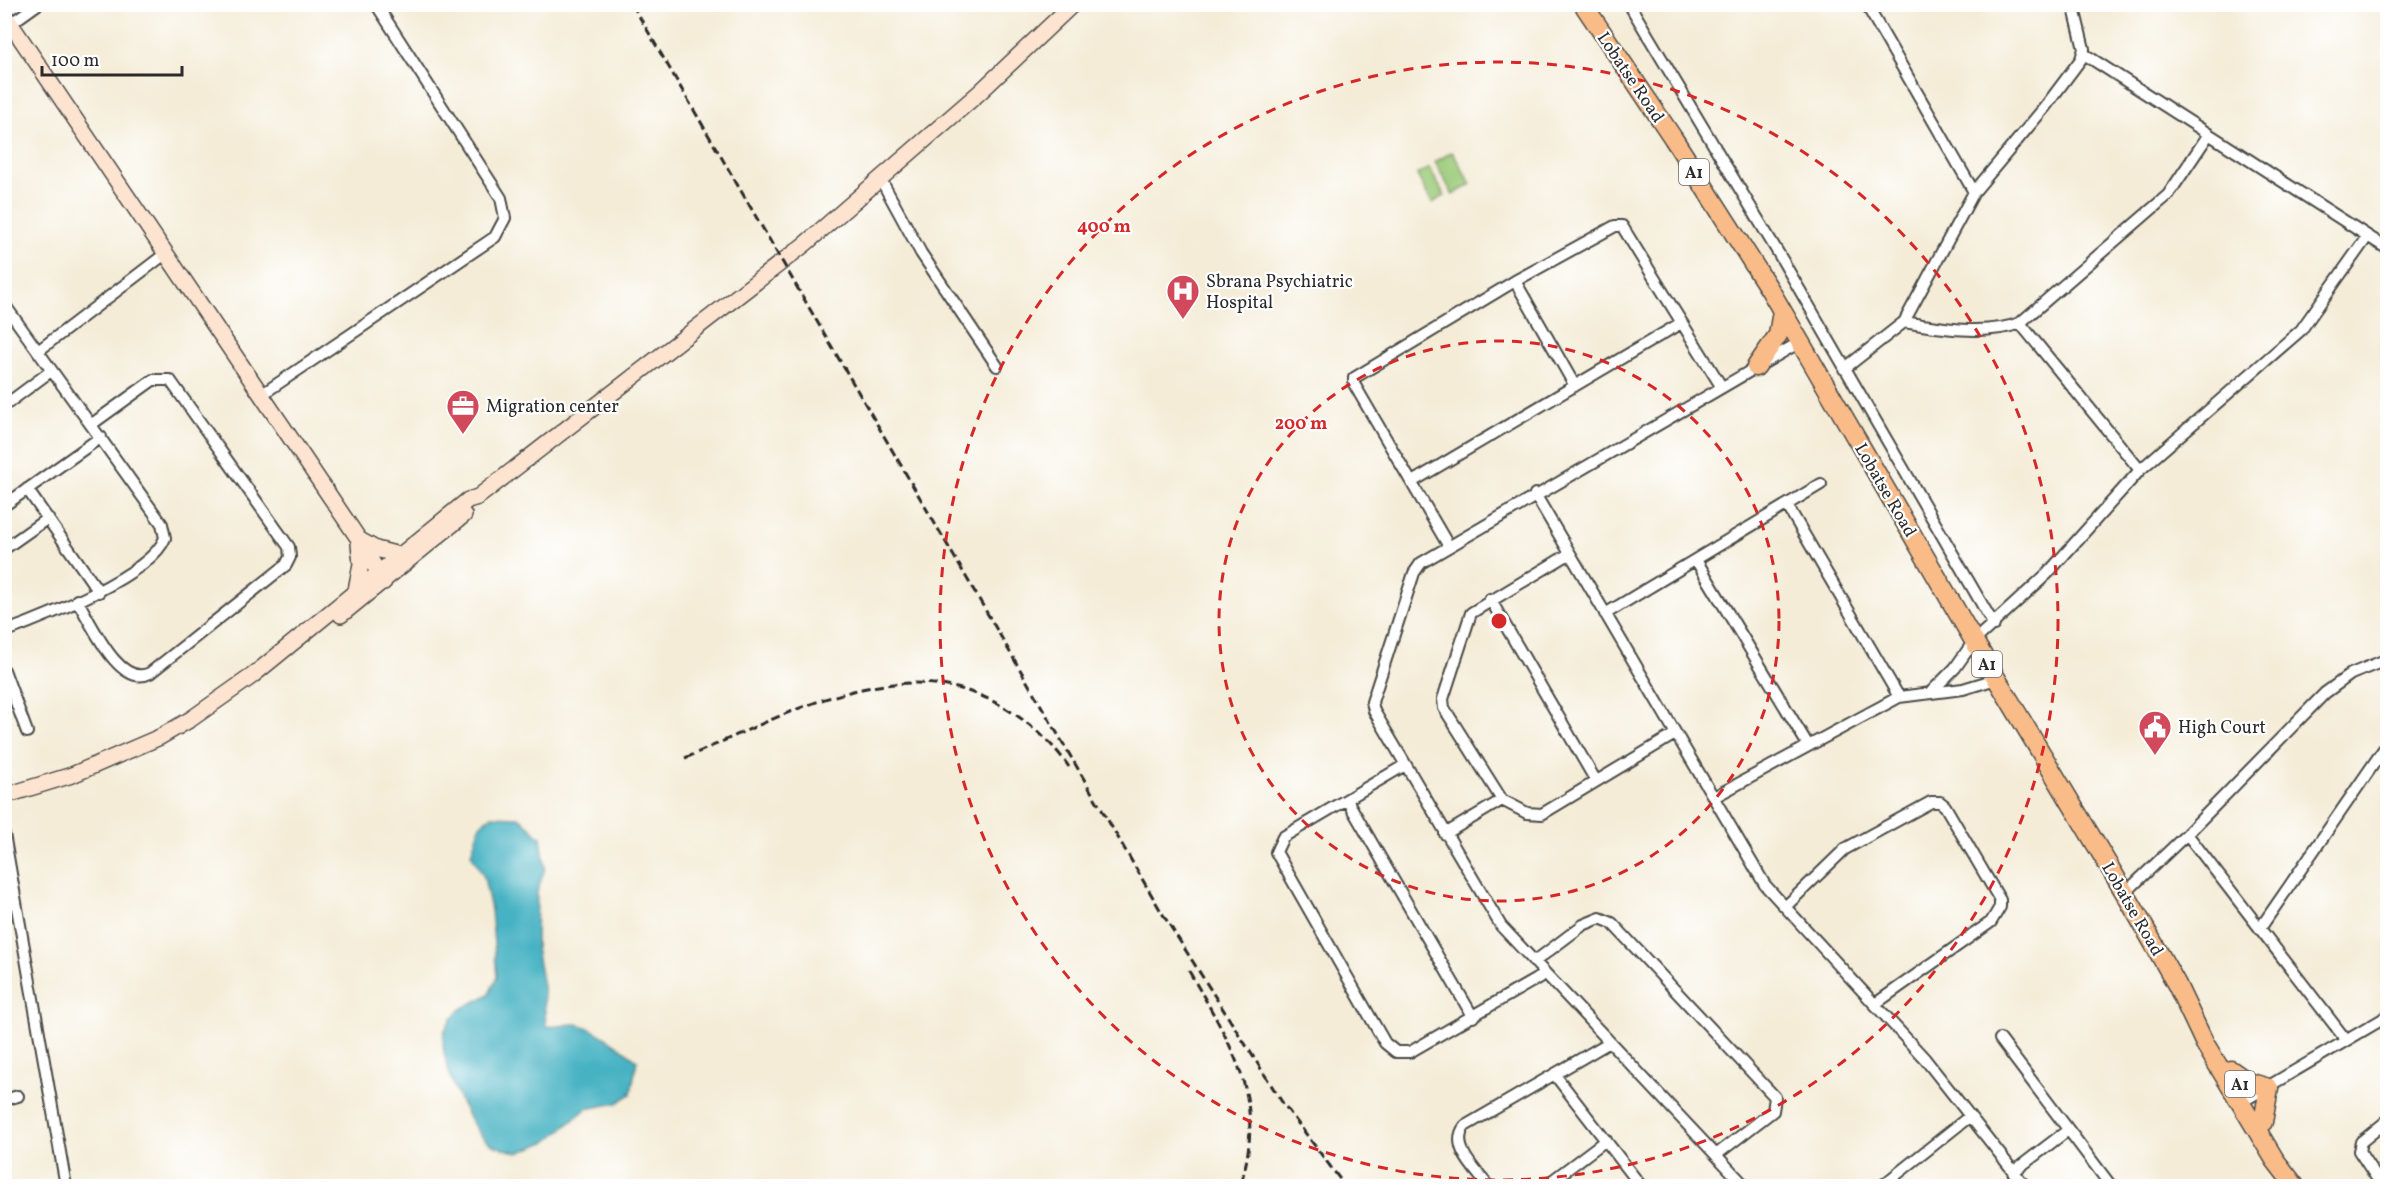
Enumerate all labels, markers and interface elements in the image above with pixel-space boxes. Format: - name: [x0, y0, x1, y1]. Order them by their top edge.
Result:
- street label: Lobatse Road: [1590, 27, 1669, 128]
- scale bar: [42, 39, 182, 77]
- text: 100 m: [51, 49, 100, 74]
- road number: A1: [1679, 159, 1709, 185]
- text: 400 m: [1077, 215, 1131, 240]
- place label: Sbrana Psychiatric Hospital: [1206, 270, 1353, 316]
- hospital icon: Sbrana Psychiatric Hospital: [1165, 273, 1201, 320]
- office icon: Migration center: [445, 388, 481, 435]
- place label: Migration center: [486, 395, 619, 420]
- text: 200 m: [1275, 412, 1327, 437]
- street label: Lobatse Road: [1848, 439, 1922, 542]
- centre of rings: [1489, 611, 1509, 631]
- road number: A1: [1972, 651, 2002, 677]
- public building icon: High Court: [2137, 709, 2173, 756]
- place label: High Court: [2178, 716, 2266, 741]
- street label: Lobatse Road: [2095, 858, 2169, 961]
- road number: A1: [2225, 1071, 2255, 1097]

